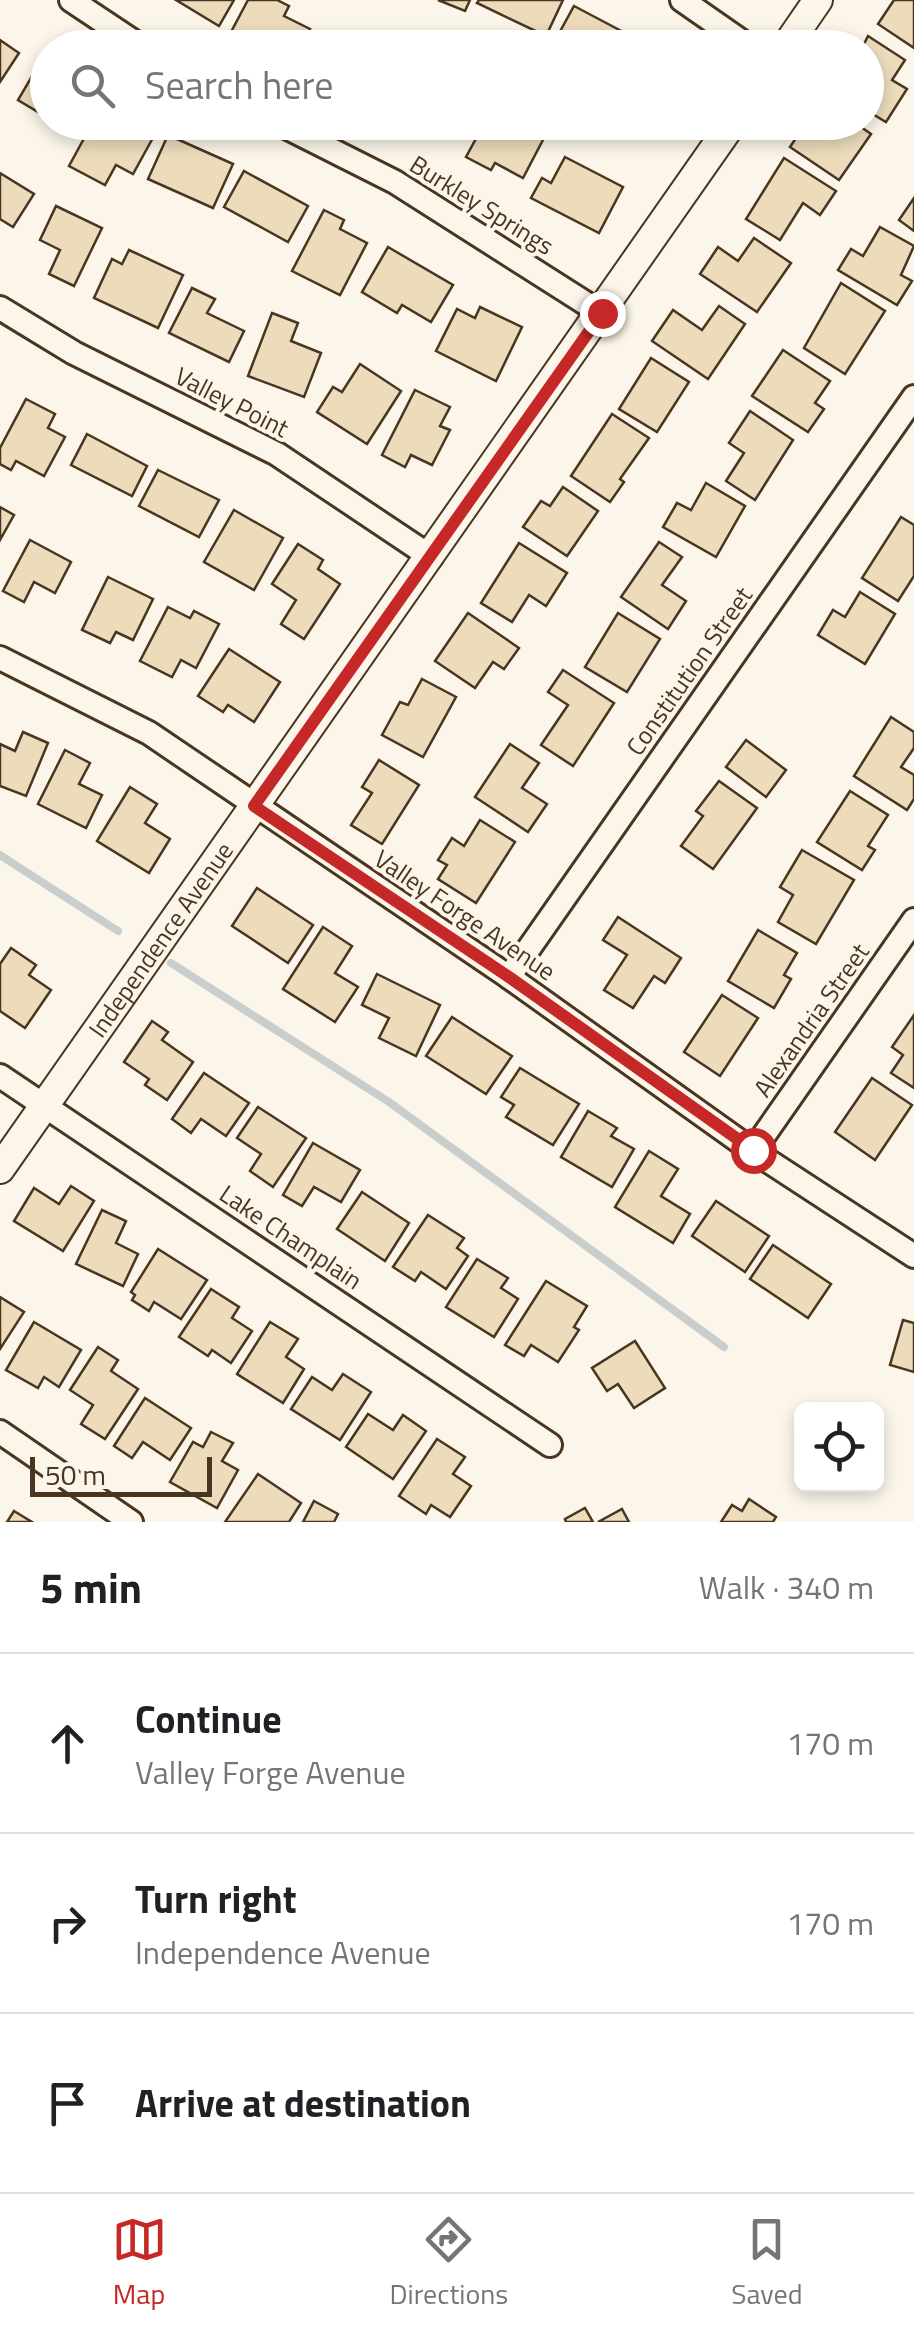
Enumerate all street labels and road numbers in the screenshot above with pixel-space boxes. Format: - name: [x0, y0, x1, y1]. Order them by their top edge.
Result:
- street label: Burkley Springs: [402, 145, 562, 265]
- street label: Valley Point: [168, 357, 296, 447]
- street label: Constitution Street: [616, 579, 762, 763]
- street label: Independence Avenue: [79, 834, 242, 1045]
- street label: Valley Forge Avenue: [367, 840, 563, 990]
- street label: Alexandria Street: [744, 935, 878, 1105]
- street label: Lake Champlain: [212, 1175, 370, 1299]

